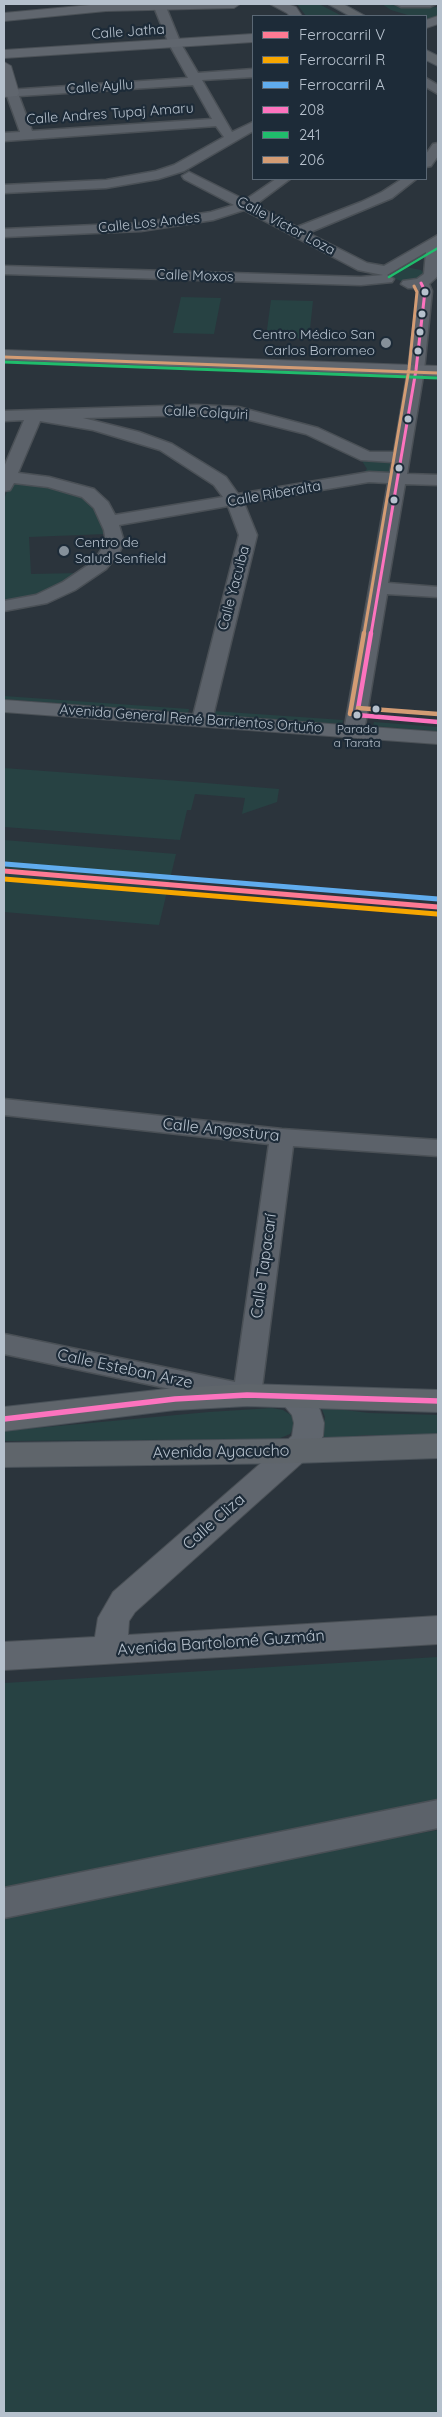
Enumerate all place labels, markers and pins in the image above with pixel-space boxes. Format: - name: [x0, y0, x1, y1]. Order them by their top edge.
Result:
- unlabelled marker: [420, 287, 430, 297]
- unlabelled marker: [417, 309, 427, 319]
- place label: Centro Médico San Carlos Borromeo: [253, 327, 375, 360]
- unlabelled marker: [415, 327, 425, 337]
- marker: Centro Médico San Carlos Borromeo: [379, 336, 393, 350]
- unlabelled marker: [413, 346, 423, 356]
- unlabelled marker: [403, 414, 413, 424]
- unlabelled marker: [394, 463, 404, 473]
- unlabelled marker: [389, 495, 399, 505]
- place label: Centro de Salud Senfield: [75, 535, 166, 568]
- marker: Centro de Salud Senfield: [57, 544, 71, 558]
- unlabelled marker: [371, 704, 381, 714]
- marker: Parada a Tarata: [352, 710, 362, 720]
- place label: Parada a Tarata: [334, 722, 380, 750]

